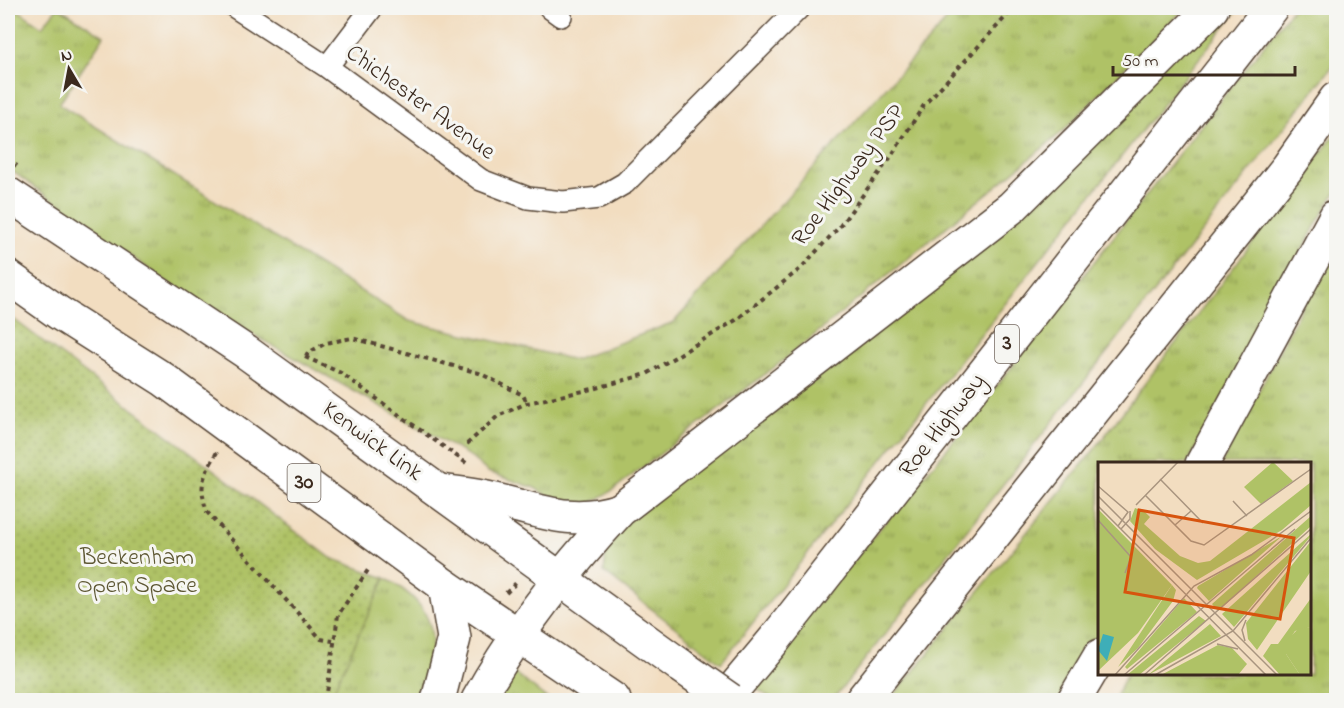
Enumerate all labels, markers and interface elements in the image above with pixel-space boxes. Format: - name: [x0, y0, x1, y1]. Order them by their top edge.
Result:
- street label: Chichester Avenue: [338, 37, 502, 170]
- north arrow: [39, 39, 99, 99]
- scale bar: [1113, 39, 1294, 77]
- text: N: [59, 43, 74, 69]
- text: 50 m: [1122, 49, 1159, 75]
- street label: Roe Highway PSP: [784, 97, 915, 255]
- road number: 3: [995, 325, 1019, 363]
- street label: Roe Highway: [891, 366, 996, 486]
- street label: Kenwick Link: [314, 393, 430, 491]
- inset map: [1098, 462, 1311, 675]
- road number: 30: [288, 464, 320, 502]
- park label: Beckenham Open Space: [77, 541, 197, 604]

